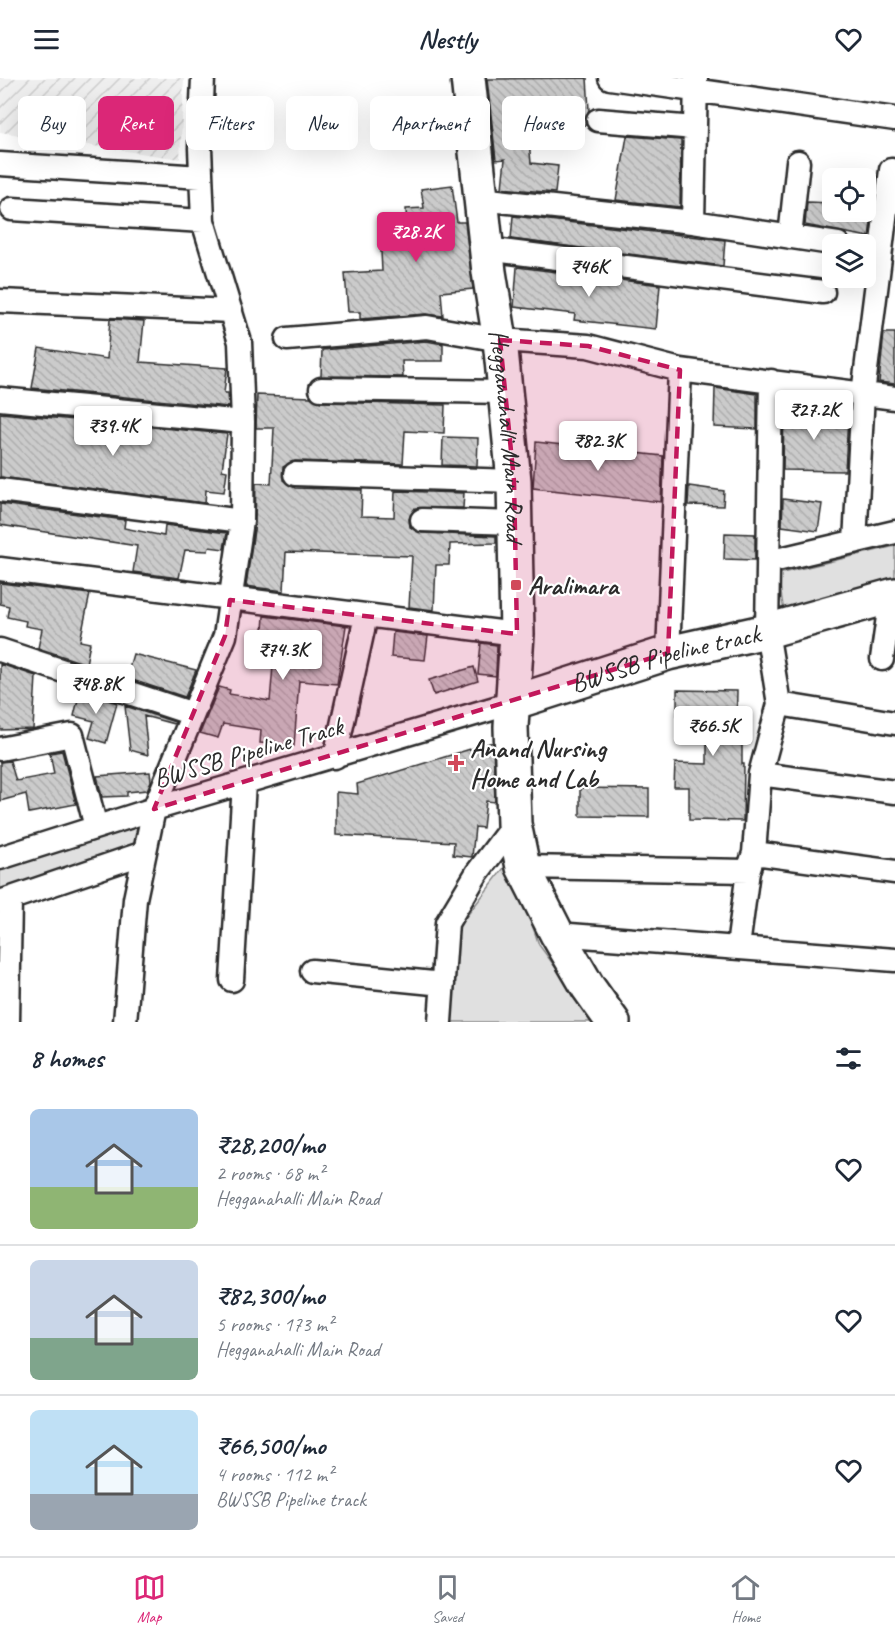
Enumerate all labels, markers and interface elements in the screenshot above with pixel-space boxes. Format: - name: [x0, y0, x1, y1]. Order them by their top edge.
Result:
- text: Nestly: [418, 22, 477, 56]
- icon: menu: [30, 23, 63, 56]
- icon: heart: [832, 23, 865, 56]
- chip: Buy: [18, 96, 86, 150]
- chip: Rent: [98, 96, 174, 150]
- chip: Filters: [186, 96, 274, 150]
- chip: New: [286, 96, 358, 150]
- chip: Apartment: [370, 96, 490, 150]
- chip: House: [502, 96, 585, 150]
- map controls: [822, 168, 876, 288]
- button: locate: [822, 168, 876, 222]
- pin: ₹28.2K: [367, 212, 465, 263]
- text: ₹28.2K: [391, 219, 441, 244]
- button: layers: [822, 234, 876, 288]
- pin: ₹46K: [553, 247, 625, 298]
- text: ₹46K: [570, 254, 608, 279]
- street label: Hegganahalli Main Road: [482, 327, 531, 546]
- pin: ₹27.2K: [765, 390, 863, 441]
- text: ₹27.2K: [789, 397, 839, 422]
- pin: ₹39.4K: [64, 406, 162, 457]
- text: ₹39.4K: [88, 413, 138, 438]
- pin: ₹82.3K: [549, 421, 647, 472]
- text: ₹82.3K: [573, 428, 623, 453]
- place label: Aralimara: [528, 569, 620, 602]
- marker: Aralimara: [509, 578, 523, 592]
- street label: BWSSB Pipeline track: [567, 617, 766, 700]
- pin: ₹74.3K: [234, 630, 332, 681]
- text: ₹74.3K: [258, 637, 308, 662]
- pin: ₹48.8K: [47, 664, 145, 715]
- text: ₹48.8K: [71, 671, 121, 696]
- pin: ₹66.5K: [664, 706, 762, 757]
- street label: BWSSB Pipeline Track: [150, 709, 349, 795]
- text: ₹66.5K: [688, 713, 738, 738]
- place label: Anand Nursing Home and Lab: [470, 732, 608, 795]
- marker: Anand Nursing Home and Lab: [447, 754, 465, 772]
- text: 8 homes: [30, 1042, 103, 1075]
- icon: filters: [832, 1042, 865, 1075]
- text: ₹28,200/mo: [216, 1128, 325, 1161]
- icon: home: [78, 1133, 150, 1205]
- icon: heart: [832, 1153, 865, 1186]
- text: 2 rooms · 68 m²: [216, 1161, 324, 1186]
- text: Hegganahalli Main Road: [216, 1186, 380, 1211]
- text: ₹82,300/mo: [216, 1279, 325, 1312]
- icon: home: [78, 1284, 150, 1356]
- icon: heart: [832, 1304, 865, 1337]
- text: 5 rooms · 173 m²: [216, 1312, 333, 1337]
- text: Hegganahalli Main Road: [216, 1337, 380, 1362]
- text: ₹66,500/mo: [216, 1429, 325, 1462]
- icon: home: [78, 1434, 150, 1506]
- icon: heart: [832, 1454, 865, 1487]
- text: 4 rooms · 112 m²: [216, 1462, 333, 1487]
- text: BWSSB Pipeline track: [216, 1487, 366, 1512]
- tab: Map: [133, 1571, 166, 1627]
- tab: Saved: [431, 1571, 464, 1627]
- tab: Home: [729, 1571, 762, 1627]

